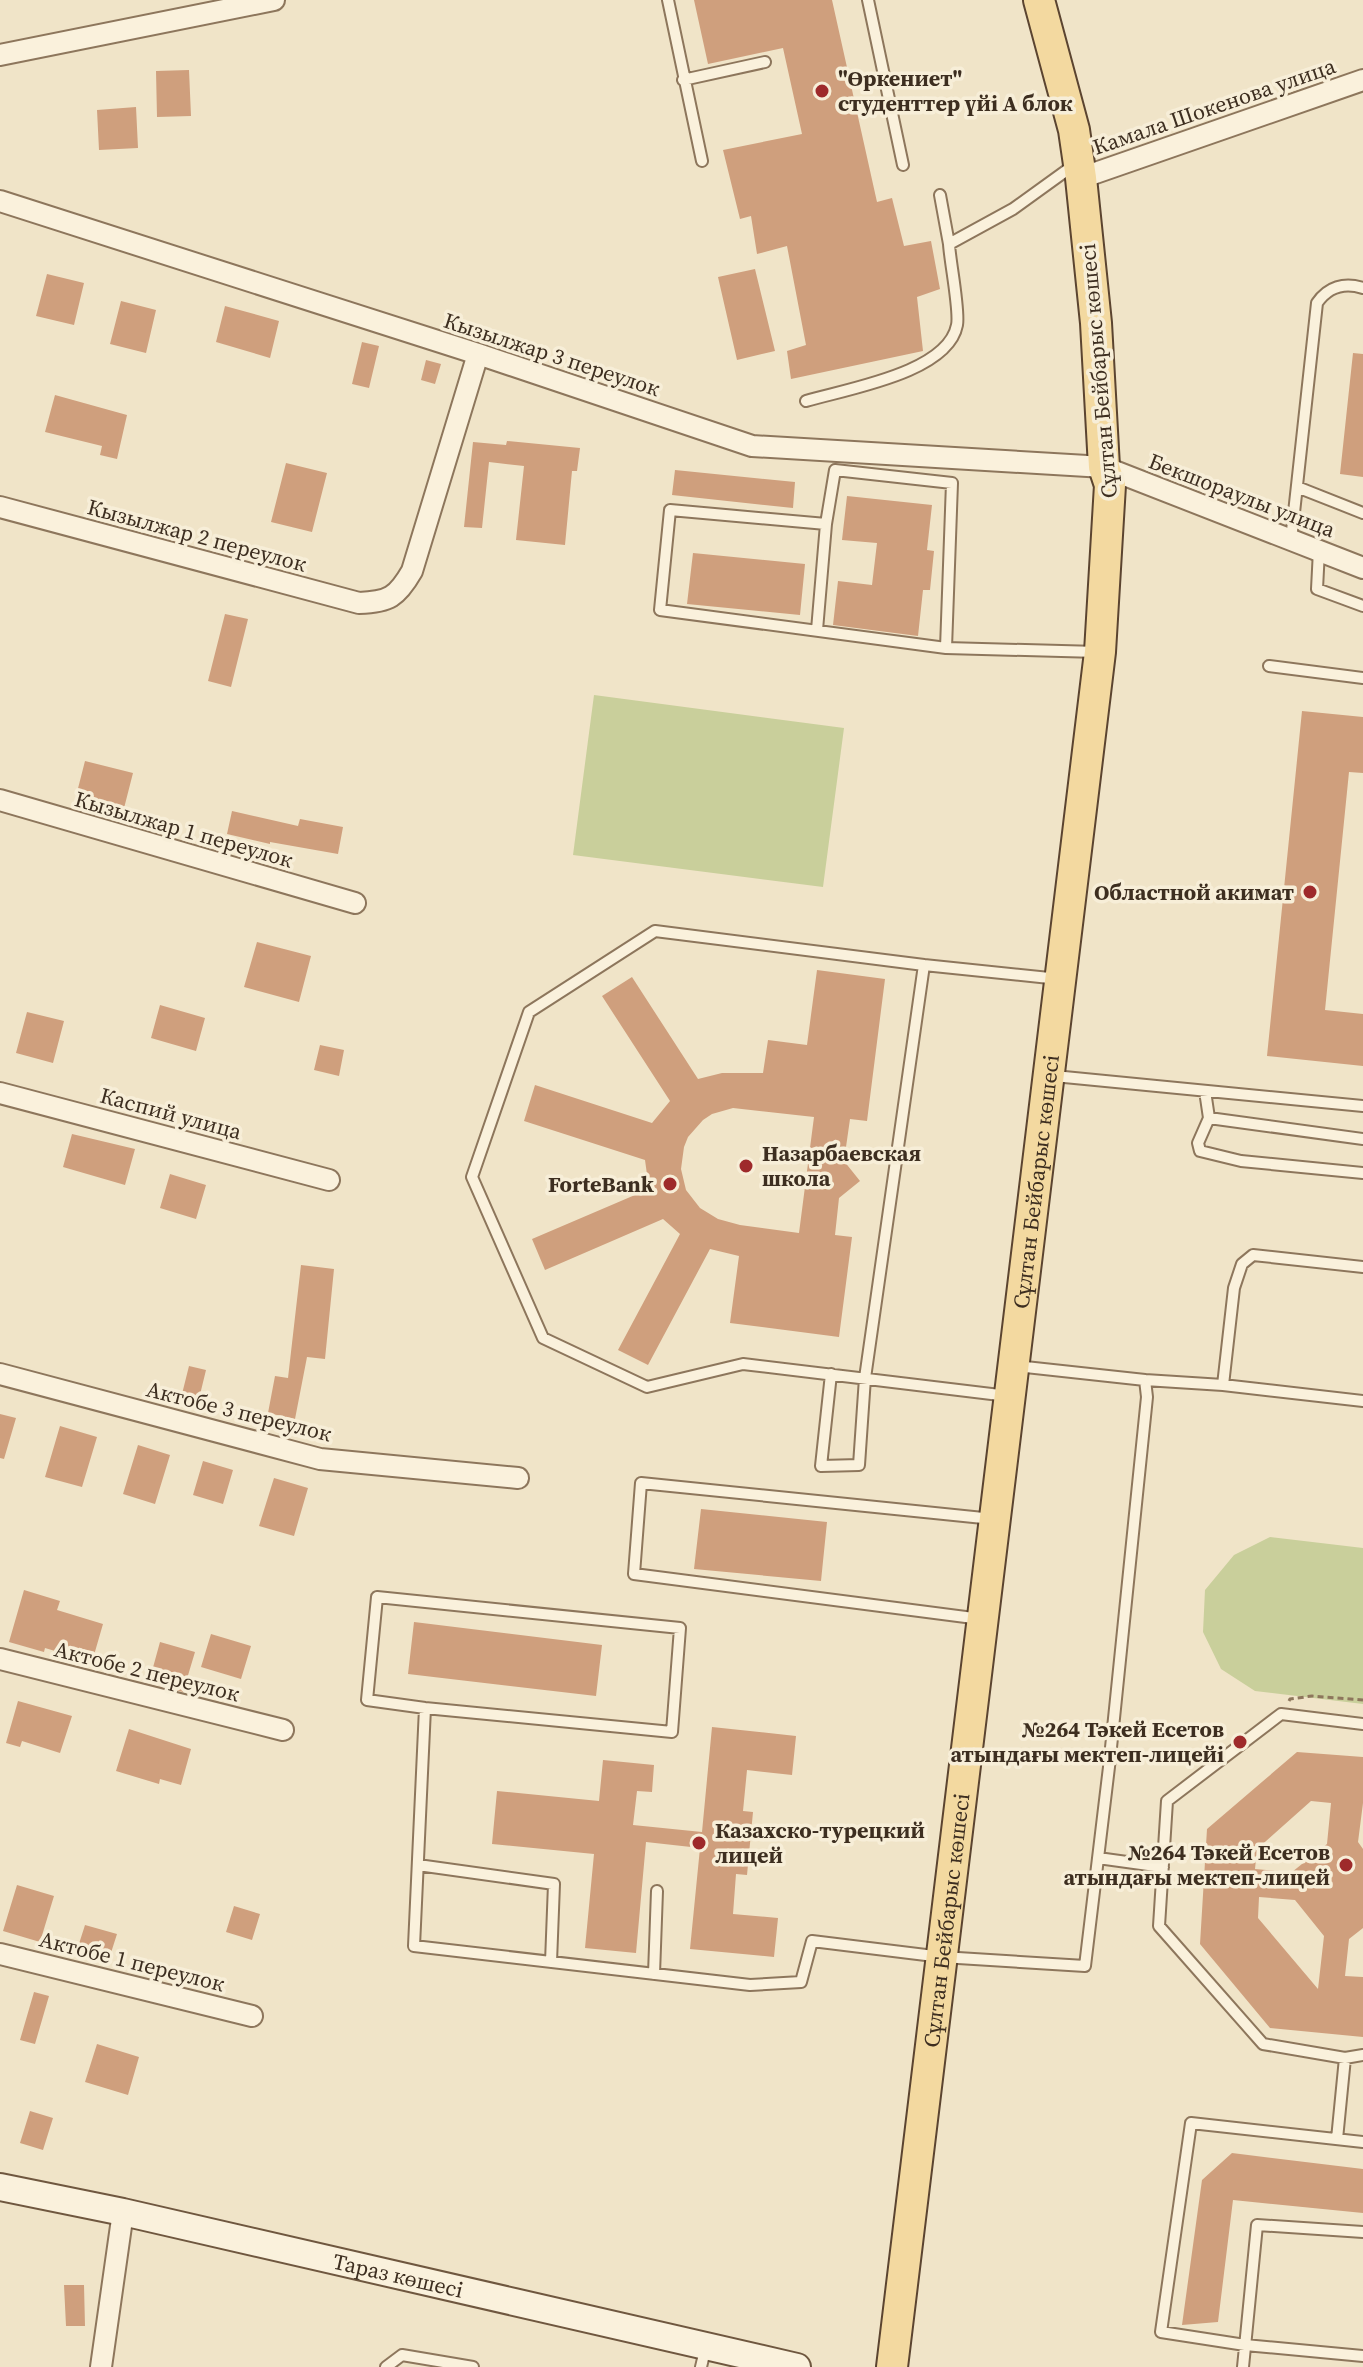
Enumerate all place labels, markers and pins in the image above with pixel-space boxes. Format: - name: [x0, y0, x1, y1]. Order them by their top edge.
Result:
- place label: "Өркениет" студенттер үйі А блок: [838, 63, 1073, 118]
- marker: "Өркениет" студенттер үйі А блок: [813, 82, 831, 100]
- place label: Областной акимат: [1094, 877, 1294, 907]
- marker: Областной акимат: [1301, 883, 1319, 901]
- place label: Назарбаевская школа: [762, 1138, 921, 1193]
- marker: Назарбаевская школа: [737, 1157, 755, 1175]
- place label: ForteBank: [548, 1169, 655, 1199]
- marker: ForteBank: [661, 1175, 679, 1193]
- place label: №264 Тәкей Есетов атындағы мектеп-лицейі: [950, 1714, 1224, 1769]
- marker: №264 Тәкей Есетов атындағы мектеп-лицейі: [1231, 1733, 1249, 1751]
- place label: Казахско-турецкий лицей: [715, 1815, 925, 1870]
- marker: Казахско-турецкий лицей: [690, 1834, 708, 1852]
- place label: №264 Тәкей Есетов атындағы мектеп-лицей: [1063, 1837, 1330, 1892]
- marker: №264 Тәкей Есетов атындағы мектеп-лицей: [1337, 1856, 1355, 1874]

